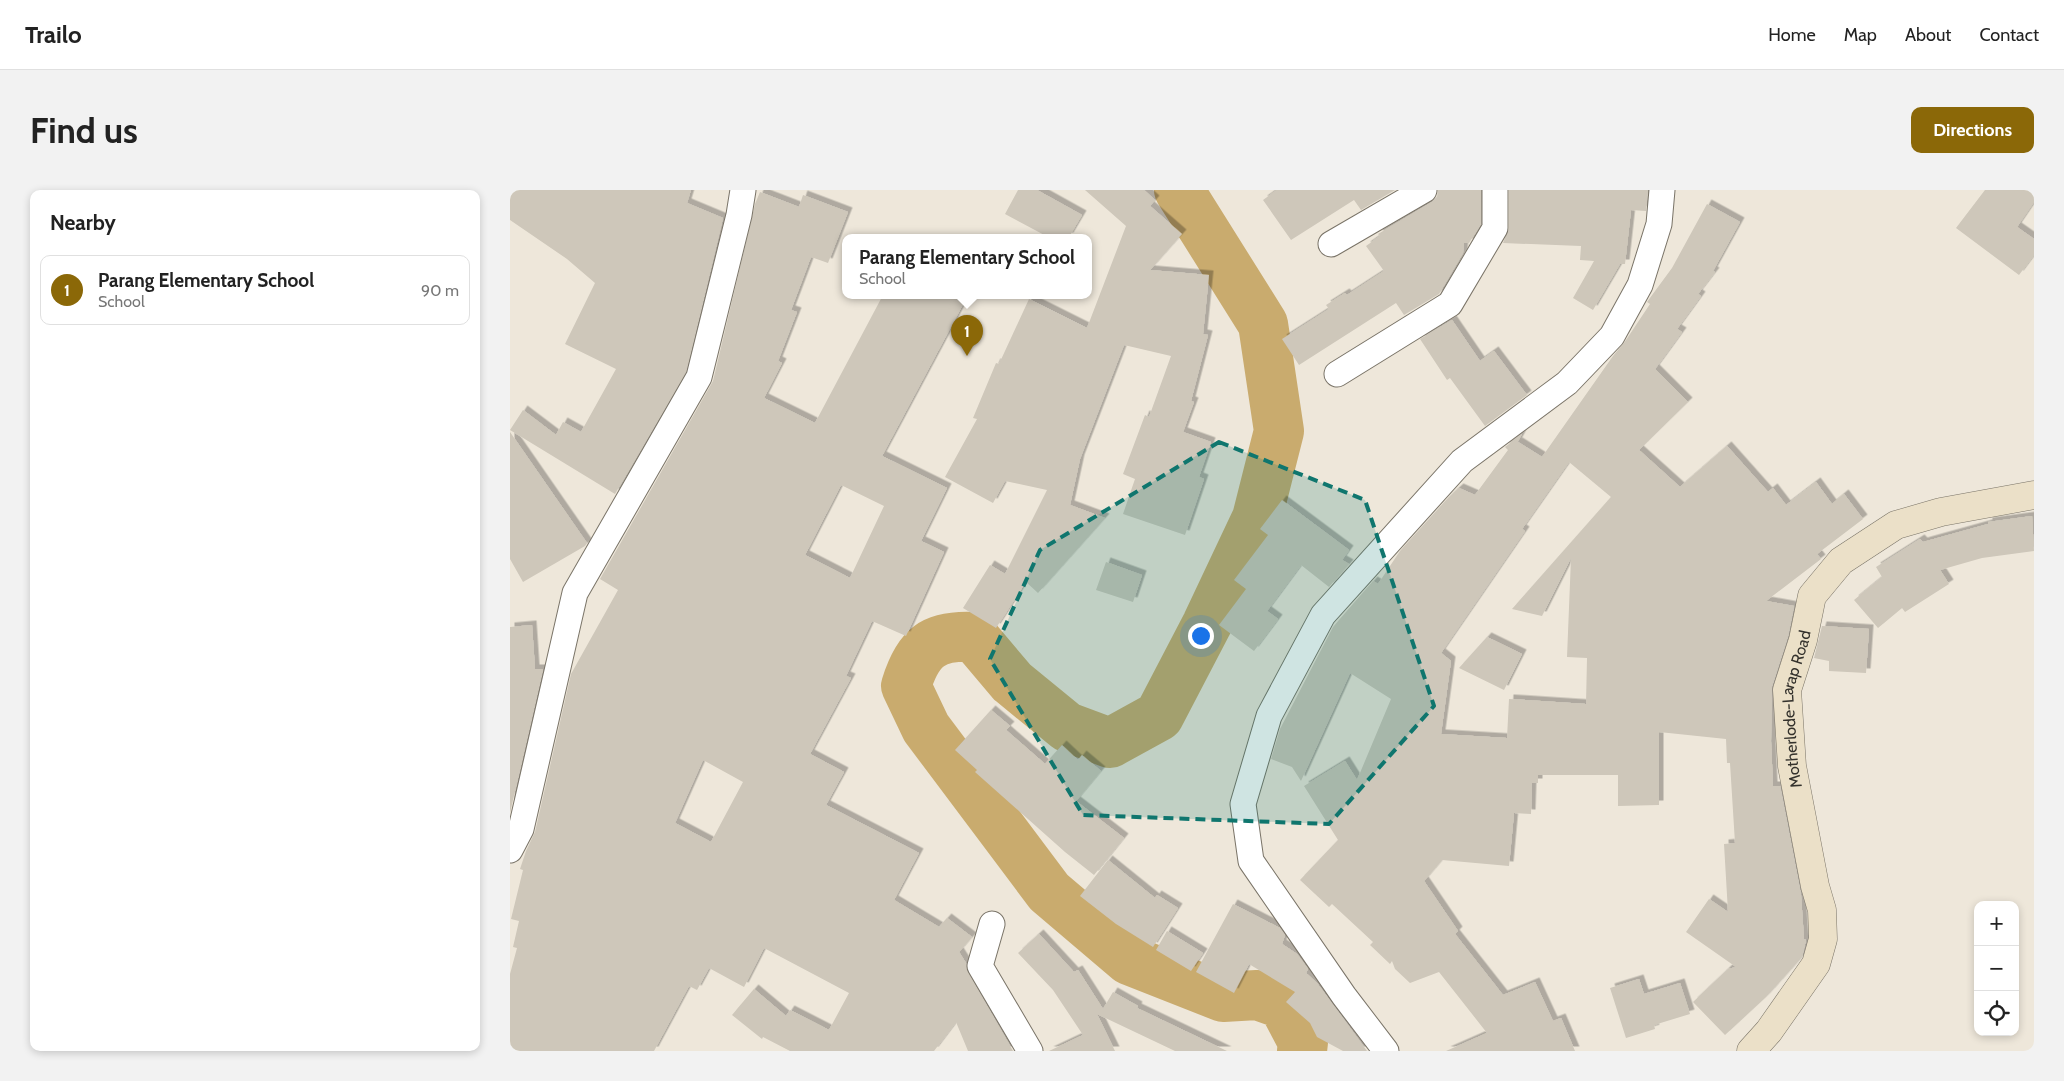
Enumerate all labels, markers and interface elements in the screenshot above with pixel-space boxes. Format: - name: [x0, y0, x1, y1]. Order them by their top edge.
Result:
- text: Trailo: [25, 20, 82, 49]
- text: Home: [1768, 24, 1816, 46]
- text: Map: [1844, 24, 1877, 46]
- text: About: [1905, 24, 1951, 46]
- text: Contact: [1979, 24, 2039, 46]
- button: Directions: [1911, 107, 2034, 153]
- text: Find us: [30, 109, 138, 152]
- text: Nearby: [50, 210, 116, 235]
- popup: [842, 234, 1092, 299]
- text: Parang Elementary School: [859, 246, 1075, 269]
- text: Parang Elementary School: [98, 269, 314, 292]
- text: School: [859, 269, 906, 288]
- text: 1: [64, 281, 70, 300]
- text: 90 m: [421, 281, 459, 300]
- text: School: [98, 292, 145, 311]
- pin: 1: [951, 315, 983, 356]
- your location: [1188, 623, 1214, 649]
- street label: Motherlode-Larap Road: [1777, 628, 1814, 790]
- map controls: [1974, 901, 2019, 1036]
- button: +: [1974, 901, 2019, 946]
- button: −: [1974, 946, 2019, 991]
- button: locate: [1974, 991, 2019, 1036]

